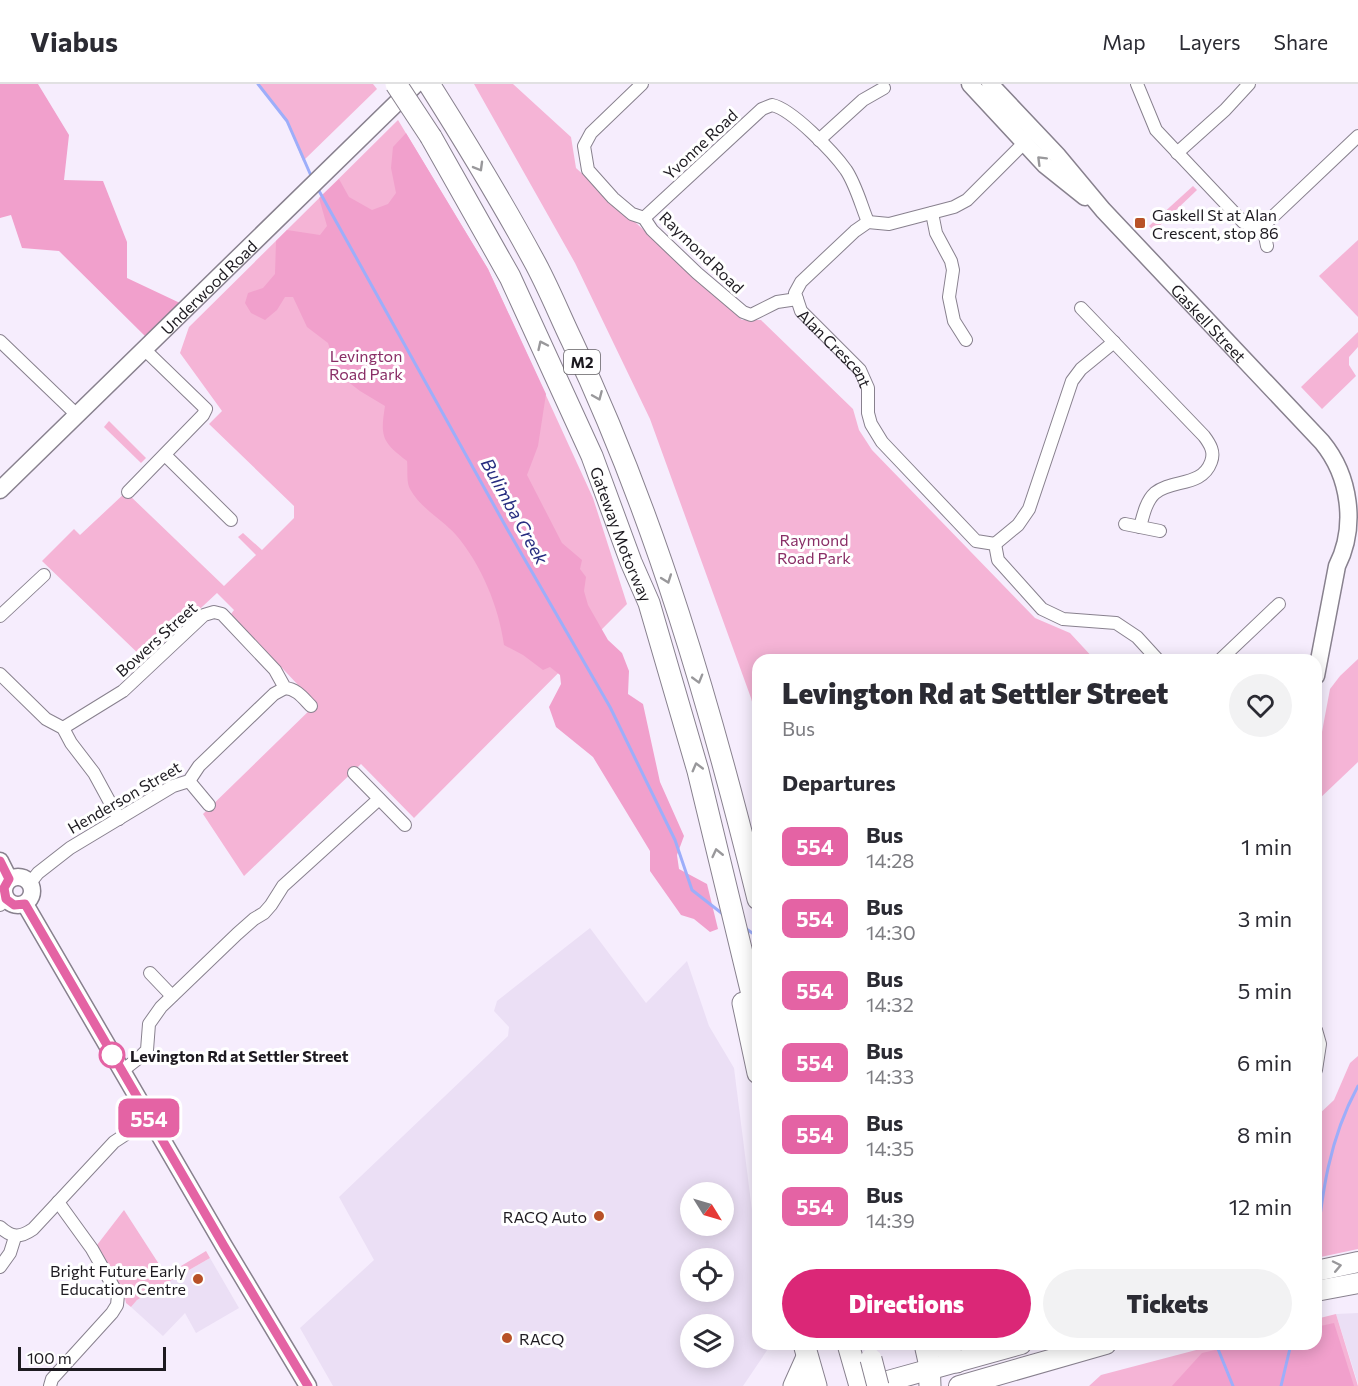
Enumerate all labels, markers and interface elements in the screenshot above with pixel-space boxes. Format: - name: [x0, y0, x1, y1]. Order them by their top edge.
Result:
- text: Viabus: [30, 24, 118, 58]
- text: Map: [1102, 29, 1146, 54]
- text: Layers: [1179, 29, 1241, 54]
- text: Share: [1274, 29, 1328, 54]
- street label: Yvonne Road: [659, 105, 741, 183]
- one-way arrow: [1037, 157, 1048, 168]
- one-way arrow: [472, 161, 484, 171]
- place label: Gaskell St at Alan Crescent, stop 86: [1152, 205, 1279, 242]
- street label: Raymond Road: [656, 207, 748, 297]
- marker: Gaskell St at Alan Crescent, stop 86: [1133, 216, 1147, 230]
- street label: Underwood Road: [156, 236, 260, 338]
- street label: Gaskell Street: [1168, 279, 1251, 366]
- street label: Alan Crescent: [795, 305, 876, 390]
- one-way arrow: [537, 341, 549, 352]
- park label: Levington Road Park: [329, 346, 403, 383]
- road number: M2: [564, 350, 600, 374]
- one-way arrow: [591, 390, 603, 401]
- water label: Bulimba Creek: [477, 454, 554, 569]
- street label: Gateway Motorway: [587, 464, 657, 604]
- park label: Raymond Road Park: [777, 530, 851, 567]
- one-way arrow: [659, 573, 672, 583]
- street label: Bowers Street: [112, 597, 201, 680]
- one-way arrow: [691, 673, 703, 684]
- button: heart: [1229, 674, 1292, 737]
- text: Levington Rd at Settler Street: [782, 676, 1168, 710]
- text: Bus: [782, 716, 815, 740]
- street label: Henderson Street: [64, 757, 184, 837]
- one-way arrow: [691, 762, 704, 772]
- text: Departures: [782, 769, 896, 796]
- text: Bus: [866, 821, 903, 848]
- text: 1 min: [1241, 833, 1292, 860]
- text: 554: [796, 834, 834, 859]
- one-way arrow: [712, 848, 725, 858]
- text: 14:28: [866, 848, 914, 872]
- text: Bus: [866, 893, 903, 920]
- text: 3 min: [1238, 905, 1292, 932]
- text: 554: [796, 906, 834, 931]
- text: 14:30: [866, 920, 916, 944]
- text: Bus: [866, 965, 903, 992]
- text: 5 min: [1238, 977, 1292, 1004]
- text: 554: [796, 978, 834, 1003]
- text: 14:32: [866, 992, 914, 1016]
- text: Bus: [866, 1037, 903, 1064]
- marker: Levington Rd at Settler Street: [99, 1042, 125, 1068]
- place label: Levington Rd at Settler Street: [130, 1046, 349, 1065]
- text: 6 min: [1237, 1049, 1292, 1076]
- text: 554: [796, 1050, 834, 1075]
- text: 14:33: [866, 1064, 914, 1088]
- line badge: 554: [114, 1098, 184, 1138]
- text: 554: [130, 1106, 168, 1131]
- text: Bus: [866, 1109, 903, 1136]
- text: 8 min: [1237, 1121, 1292, 1148]
- text: 554: [796, 1122, 834, 1147]
- text: 14:35: [866, 1136, 914, 1160]
- text: Bus: [866, 1181, 903, 1208]
- north arrow: [680, 1182, 734, 1236]
- map controls: [680, 1182, 734, 1368]
- text: 12 min: [1229, 1193, 1292, 1220]
- text: 554: [796, 1194, 834, 1219]
- place label: RACQ Auto: [503, 1207, 587, 1226]
- text: 14:39: [866, 1208, 915, 1232]
- marker: RACQ Auto: [592, 1209, 606, 1223]
- button: locate: [680, 1248, 734, 1302]
- place label: Bright Future Early Education Centre: [50, 1261, 186, 1298]
- one-way arrow: [1331, 1261, 1341, 1274]
- button: Directions: [782, 1269, 1031, 1338]
- button: Tickets: [1043, 1269, 1292, 1338]
- marker: Bright Future Early Education Centre: [191, 1272, 205, 1286]
- button: layers: [680, 1314, 734, 1368]
- place label: RACQ: [519, 1329, 564, 1348]
- marker: RACQ: [500, 1331, 514, 1345]
- scale bar: [18, 1344, 166, 1372]
- text: 100 m: [27, 1348, 72, 1367]

